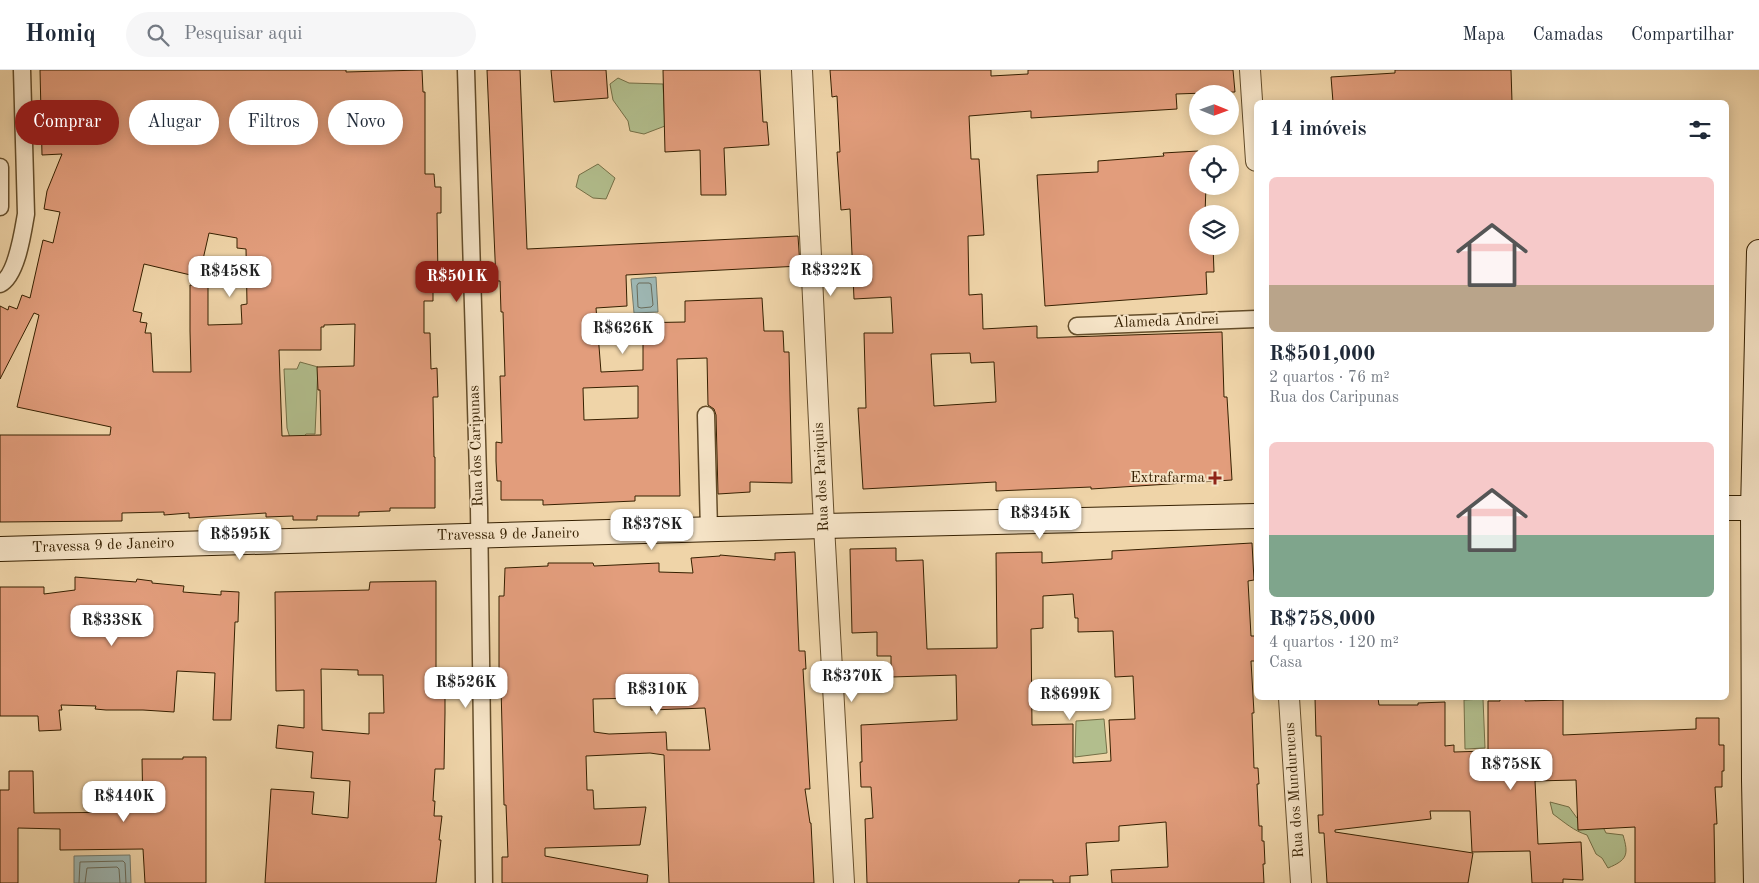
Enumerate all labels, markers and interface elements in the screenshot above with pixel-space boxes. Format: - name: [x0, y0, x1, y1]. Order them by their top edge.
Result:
- search box: [126, 12, 476, 57]
- icon: search: [144, 21, 172, 49]
- text: Homiq: [25, 23, 96, 47]
- text: Pesquisar aqui: [184, 25, 302, 44]
- text: Mapa: [1463, 26, 1505, 44]
- text: Camadas: [1533, 26, 1603, 44]
- text: Compartilhar: [1631, 26, 1734, 44]
- north arrow: [1189, 85, 1239, 135]
- map controls: [1189, 85, 1239, 255]
- chip: Comprar: [15, 100, 119, 145]
- chip: Alugar: [129, 100, 219, 145]
- chip: Filtros: [229, 100, 318, 145]
- chip: Novo: [328, 100, 403, 145]
- icon: filters: [1686, 116, 1714, 144]
- text: 14 imóveis: [1269, 119, 1367, 140]
- button: locate: [1189, 145, 1239, 195]
- button: layers: [1189, 205, 1239, 255]
- icon: home: [1447, 210, 1537, 300]
- pin: R$322K: [790, 254, 872, 297]
- pin: R$458K: [189, 256, 271, 298]
- pin: R$501K: [416, 260, 498, 303]
- text: R$322K: [800, 263, 862, 279]
- text: R$458K: [199, 264, 261, 280]
- text: R$501K: [426, 269, 488, 285]
- pin: R$626K: [582, 312, 664, 355]
- street label: Alameda Andrei: [1113, 313, 1219, 331]
- text: R$626K: [592, 321, 654, 337]
- text: R$501,000: [1269, 344, 1375, 365]
- text: 2 quartos · 76 m²: [1269, 370, 1390, 386]
- street label: Rua dos Caripunas: [467, 385, 487, 507]
- text: Rua dos Caripunas: [1269, 390, 1399, 406]
- street label: Rua dos Pariquis: [812, 422, 832, 532]
- place label: Extrafarma: [1130, 471, 1206, 486]
- marker: Extrafarma: [1209, 472, 1221, 484]
- icon: home: [1447, 475, 1537, 565]
- pin: R$345K: [999, 498, 1081, 540]
- text: R$345K: [1009, 506, 1071, 522]
- pin: R$378K: [611, 508, 693, 551]
- text: R$378K: [621, 517, 683, 533]
- pin: R$595K: [199, 518, 281, 561]
- street label: Travessa 9 de Janeiro: [437, 526, 579, 544]
- text: R$595K: [209, 527, 271, 543]
- street label: Travessa 9 de Janeiro: [32, 536, 174, 556]
- pin: R$338K: [71, 604, 153, 647]
- text: R$758,000: [1269, 609, 1375, 630]
- text: R$338K: [81, 613, 143, 629]
- text: 4 quartos · 120 m²: [1269, 635, 1399, 651]
- text: Casa: [1269, 655, 1302, 671]
- pin: R$370K: [811, 660, 893, 703]
- pin: R$526K: [425, 666, 507, 709]
- text: R$370K: [821, 669, 883, 685]
- pin: R$310K: [616, 674, 698, 716]
- text: R$526K: [435, 675, 497, 691]
- pin: R$699K: [1029, 678, 1111, 721]
- text: R$310K: [626, 682, 688, 698]
- text: R$699K: [1039, 687, 1101, 703]
- street label: Rua dos Mundurucus: [1283, 722, 1307, 858]
- pin: R$758K: [1470, 748, 1552, 791]
- text: R$758K: [1480, 757, 1542, 773]
- pin: R$440K: [83, 780, 165, 823]
- text: R$440K: [93, 789, 155, 805]

